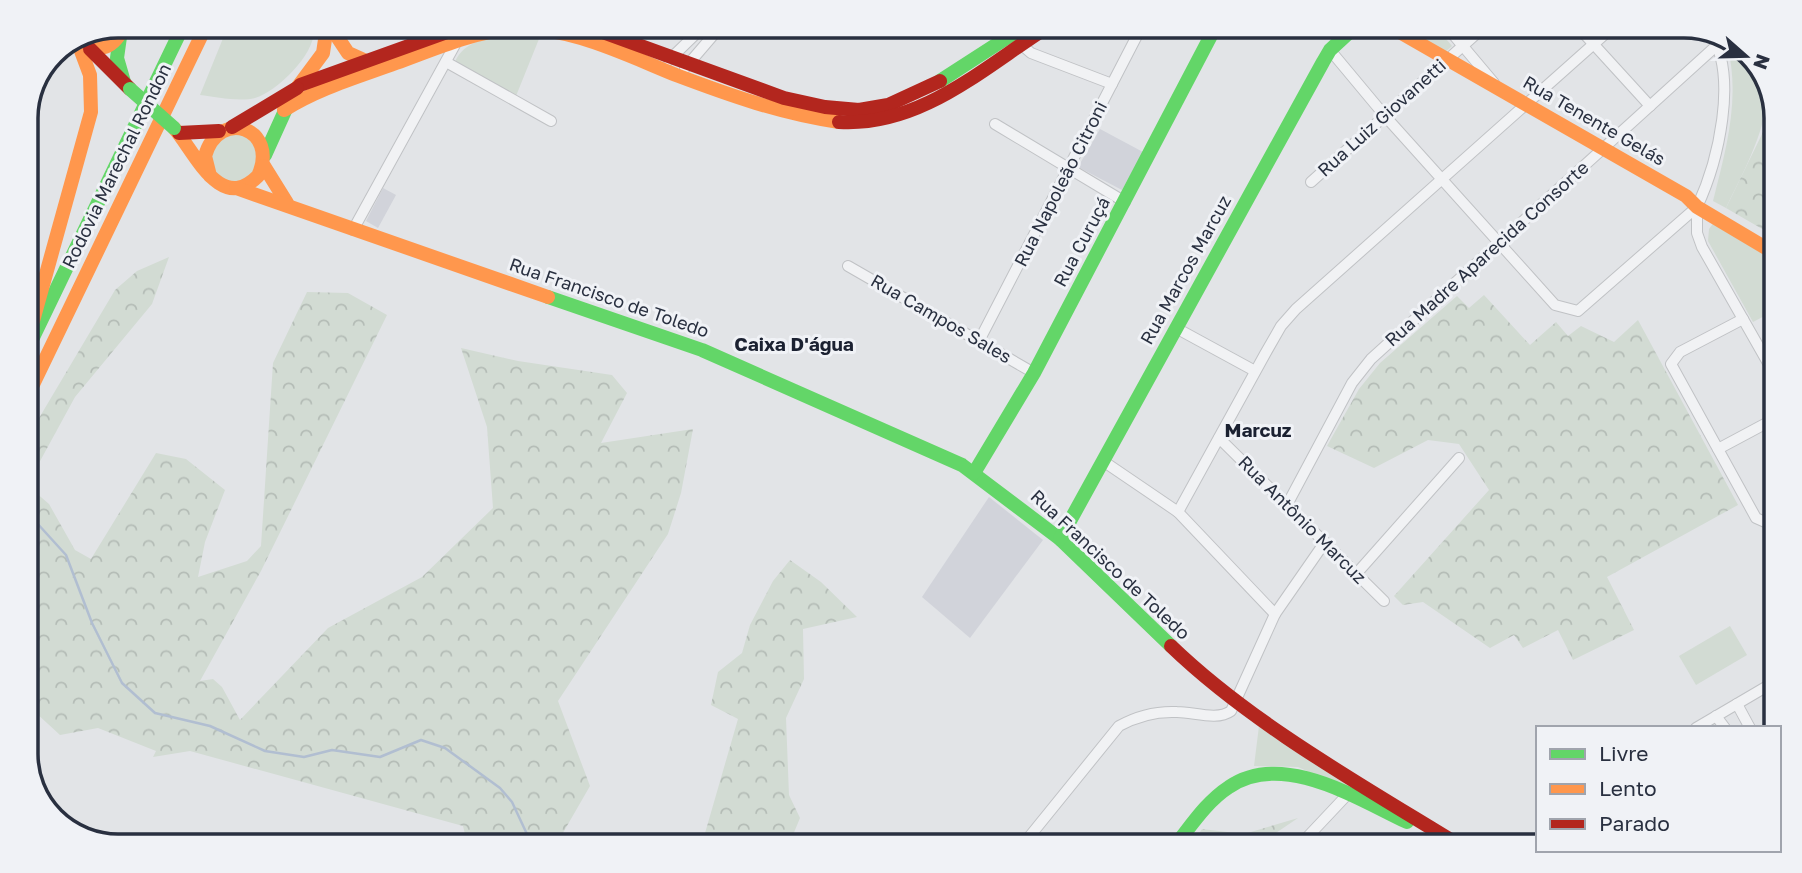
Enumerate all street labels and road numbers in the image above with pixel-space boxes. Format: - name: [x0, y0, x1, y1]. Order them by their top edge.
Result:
- street label: Rua Luiz Giovanetti: [1313, 54, 1450, 181]
- street label: Rodovia Marechal Rondon: [57, 60, 175, 272]
- street label: Rua Tenente Gelás: [1519, 70, 1670, 170]
- street label: Rua Napoleão Citroni: [1009, 97, 1111, 270]
- street label: Rua Madre Aparecida Consorte: [1380, 156, 1593, 351]
- street label: Rua Marcos Marcuz: [1135, 191, 1235, 348]
- street label: Rua Curuçá: [1048, 193, 1114, 290]
- street label: Rua Francisco de Toledo: [507, 253, 712, 342]
- street label: Rua Campos Sales: [867, 269, 1016, 367]
- street label: Rua Antônio Marcuz: [1234, 451, 1371, 588]
- street label: Rua Francisco de Toledo: [1026, 485, 1195, 644]

